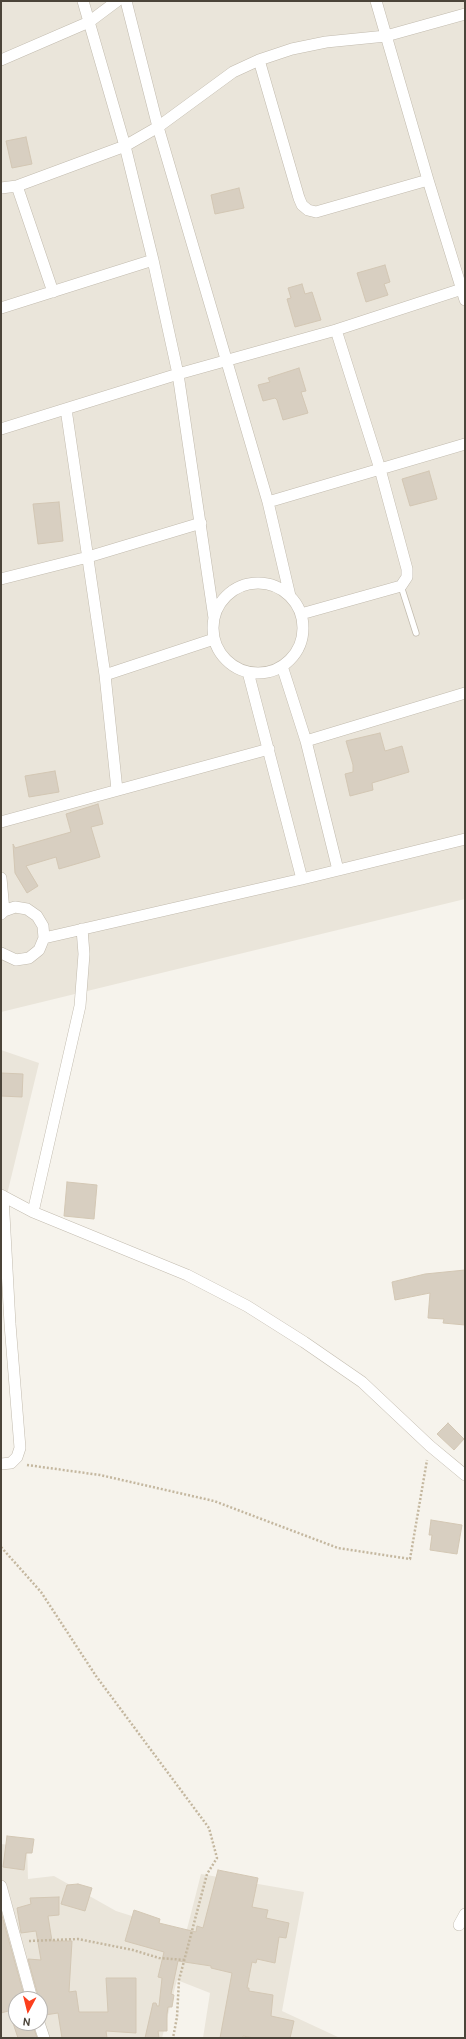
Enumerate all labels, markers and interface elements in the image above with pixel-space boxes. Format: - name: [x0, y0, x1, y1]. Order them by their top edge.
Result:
- north arrow: [8, 1991, 48, 2031]
- text: N: [22, 2014, 31, 2029]

